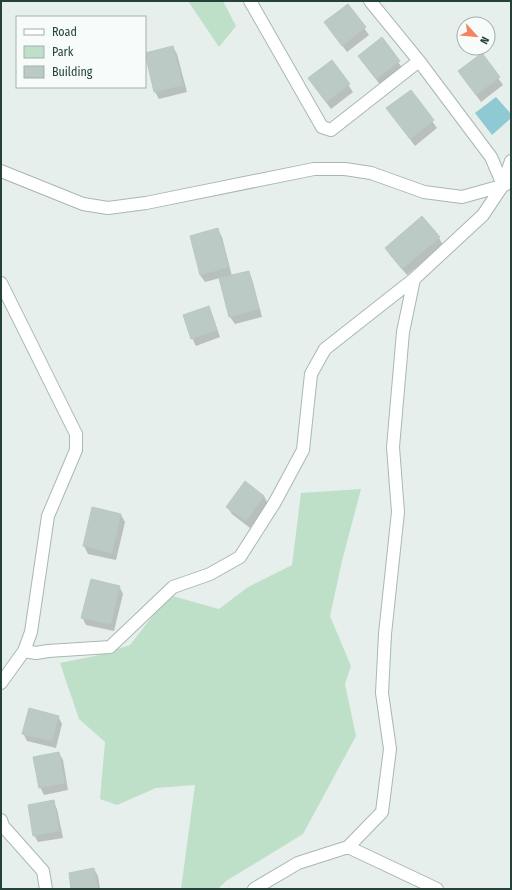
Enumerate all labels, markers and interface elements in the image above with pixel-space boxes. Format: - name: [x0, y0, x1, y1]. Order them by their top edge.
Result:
- legend: [16, 16, 146, 88]
- north arrow: [456, 16, 496, 56]
- text: Road: [52, 25, 77, 39]
- text: N: [477, 34, 492, 46]
- text: Park: [52, 45, 74, 59]
- text: Building: [52, 65, 93, 79]

